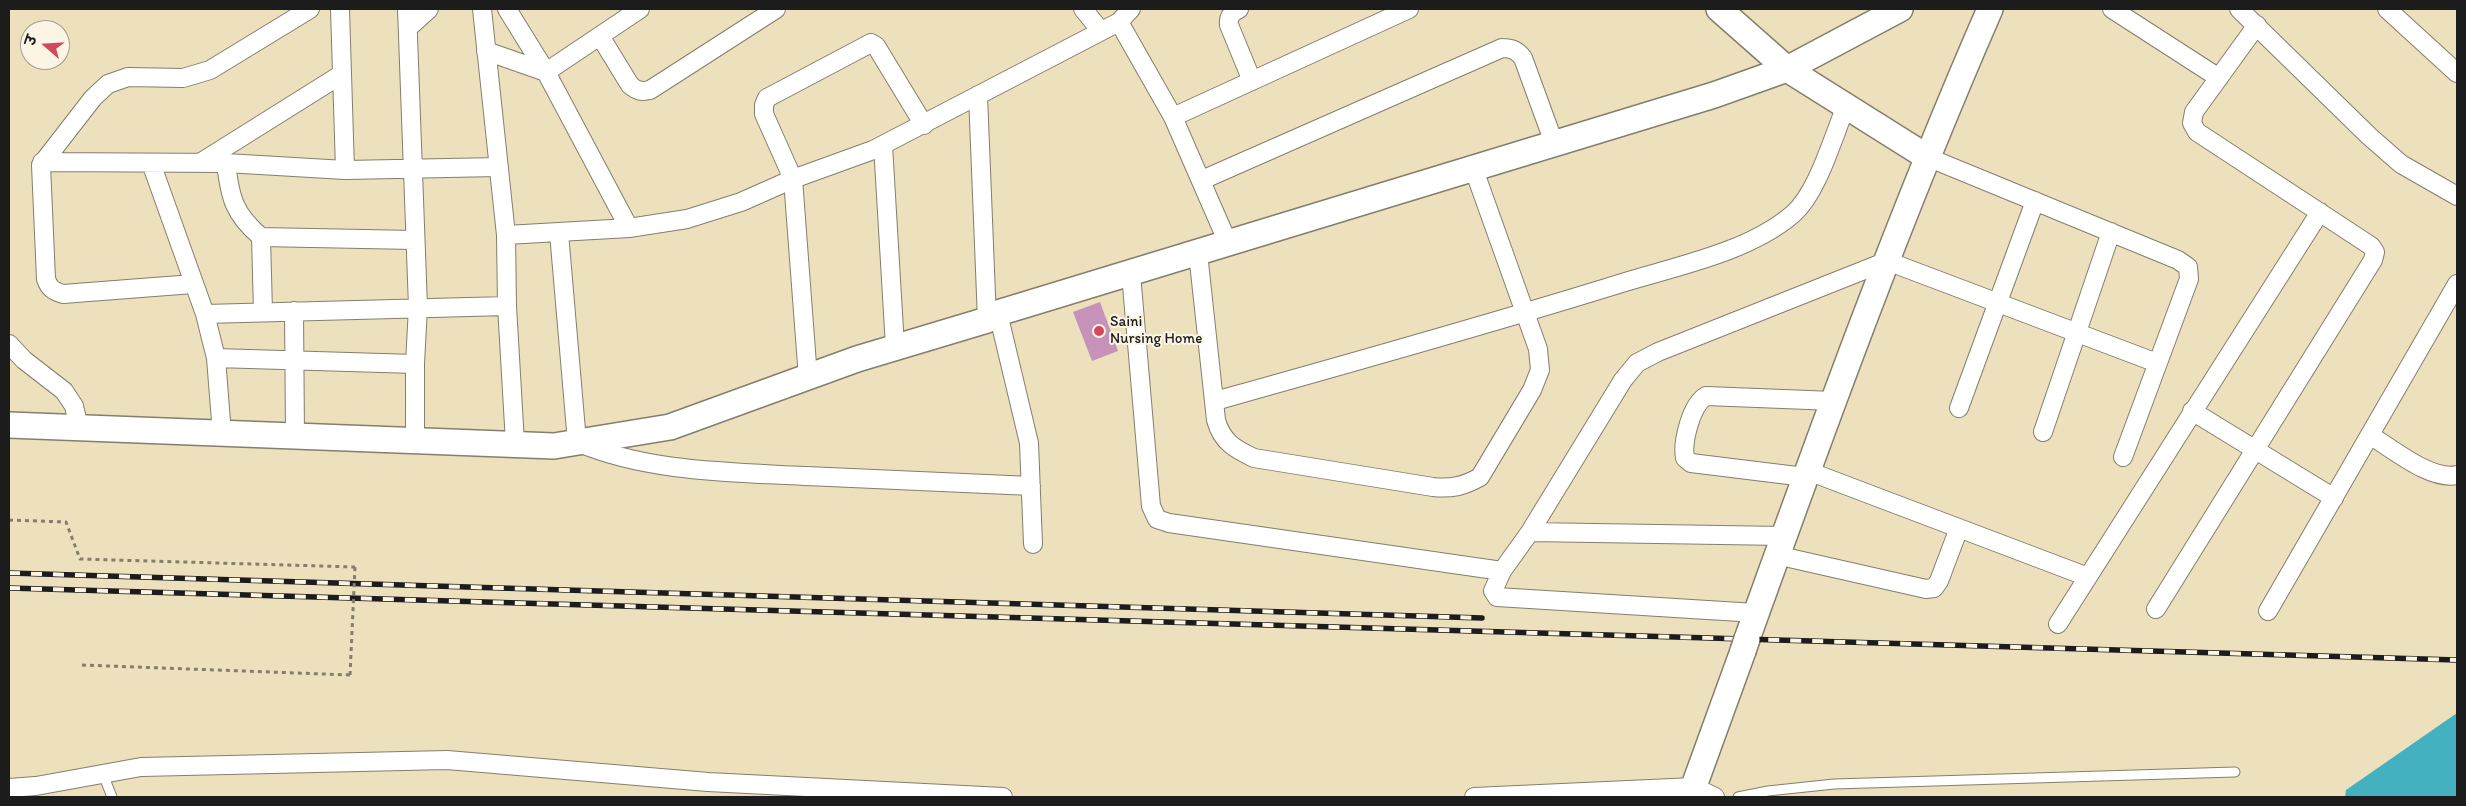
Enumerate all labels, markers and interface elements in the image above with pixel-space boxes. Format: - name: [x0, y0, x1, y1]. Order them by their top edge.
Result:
- north arrow: [20, 20, 70, 70]
- text: उ: [22, 33, 41, 47]
- place label: Saini Nursing Home: [1110, 313, 1202, 348]
- marker: Saini Nursing Home: [1092, 324, 1106, 338]

